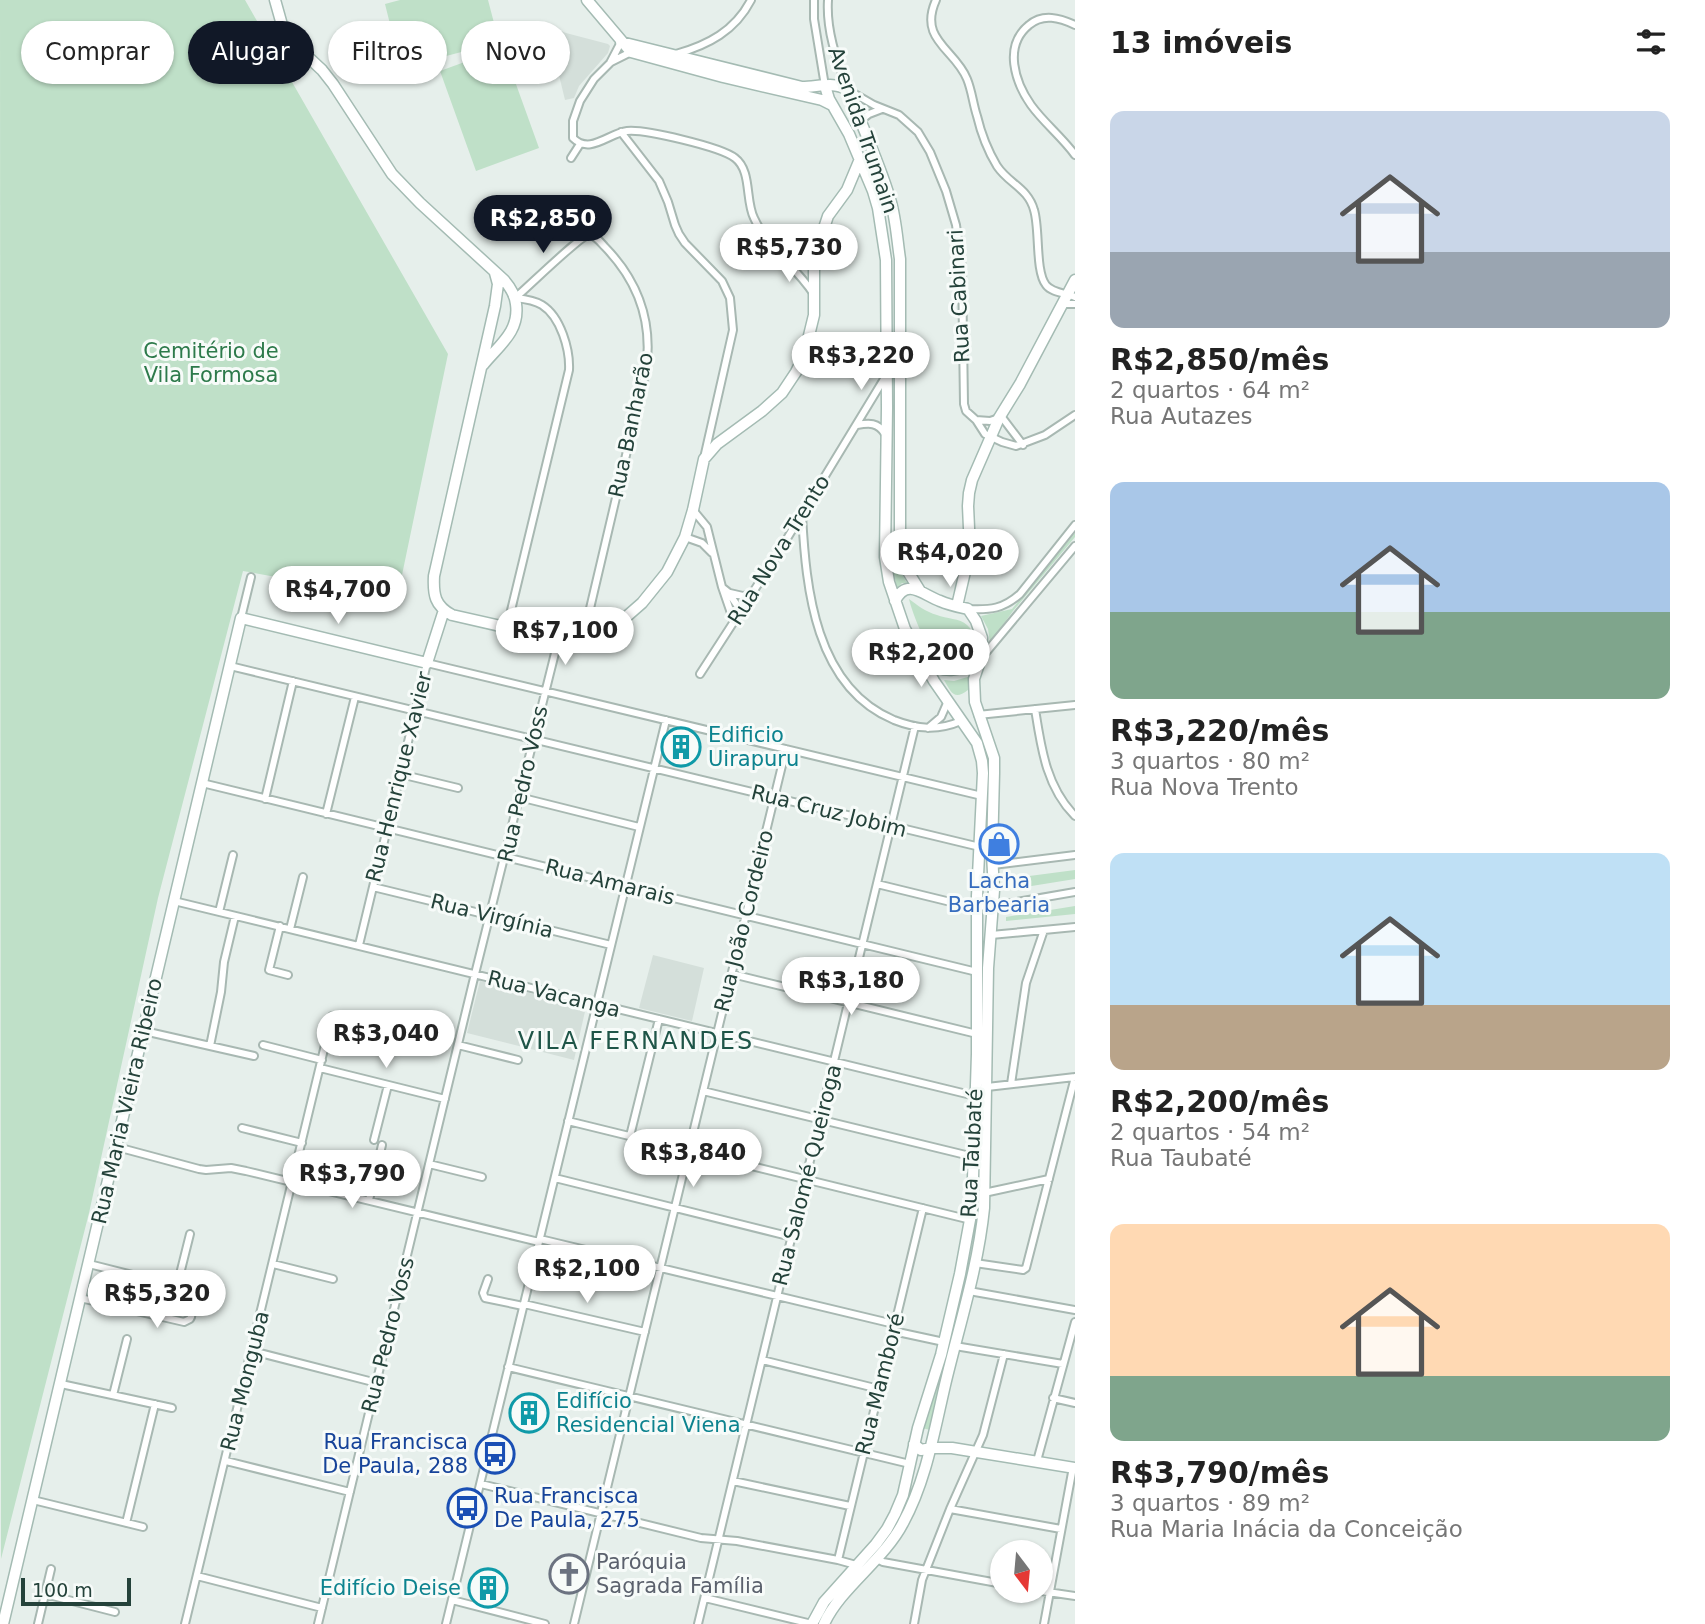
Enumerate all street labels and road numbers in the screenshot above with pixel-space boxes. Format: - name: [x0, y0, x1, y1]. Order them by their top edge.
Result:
- street label: Avenida Trumain: [823, 44, 903, 216]
- street label: Rua Cabinari: [944, 229, 974, 363]
- street label: Rua Banharão: [604, 350, 658, 500]
- street label: Rua Nova Trento: [723, 471, 835, 629]
- street label: Rua Henrique Xavier: [361, 669, 437, 885]
- street label: Rua Pedro Voss: [493, 703, 553, 865]
- street label: Rua Cruz Jobim: [749, 780, 909, 842]
- street label: Rua João Cordeiro: [710, 827, 778, 1015]
- street label: Rua Amarais: [543, 854, 677, 910]
- street label: Rua Virgínia: [428, 889, 556, 943]
- street label: Rua Vacanga: [485, 966, 623, 1022]
- street label: Rua Maria Vieira Ribeiro: [87, 976, 167, 1226]
- street label: Rua Salomé Queiroga: [768, 1062, 846, 1288]
- street label: Rua Taubaté: [957, 1088, 987, 1218]
- street label: Rua Pedro Voss: [357, 1255, 419, 1415]
- street label: Rua Monguba: [216, 1308, 274, 1454]
- street label: Rua Mamboré: [851, 1311, 909, 1457]

